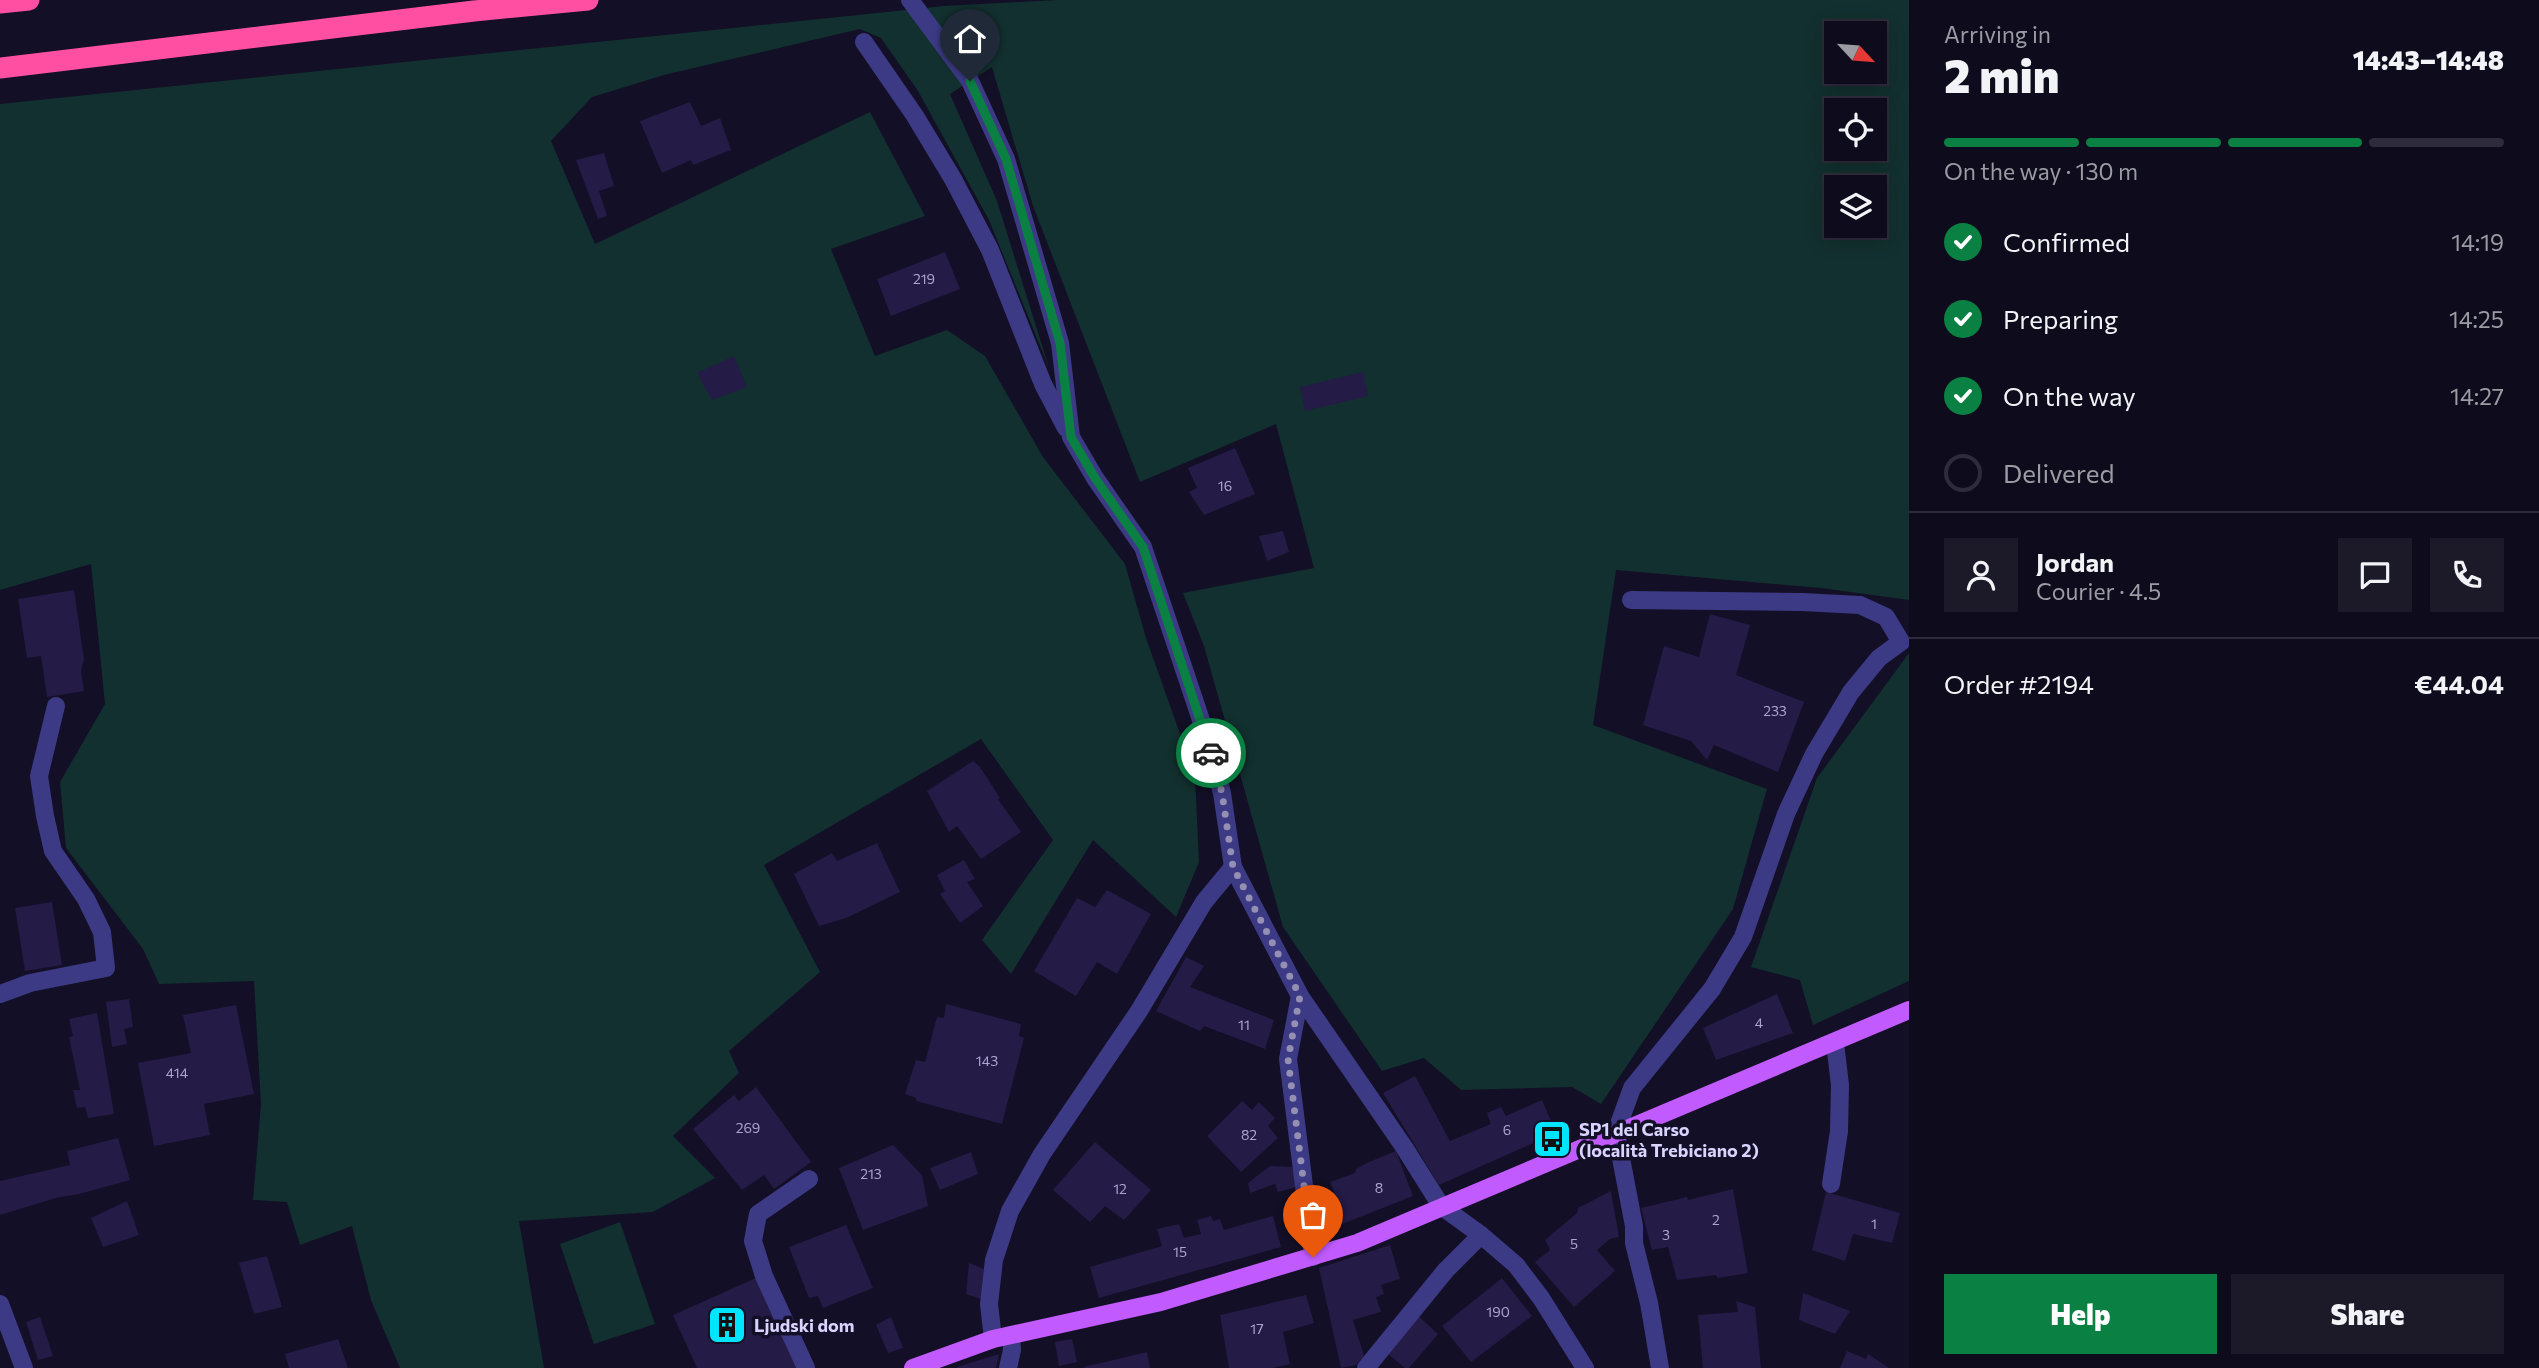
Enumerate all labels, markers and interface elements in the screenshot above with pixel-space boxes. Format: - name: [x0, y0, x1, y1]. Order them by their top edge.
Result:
- pin: [940, 9, 1000, 81]
- icon: home: [951, 20, 989, 58]
- text: Arriving in: [1944, 20, 2051, 48]
- north arrow: [1824, 21, 1886, 84]
- map controls: [1824, 21, 1887, 238]
- text: 14:43–14:48: [2353, 44, 2504, 75]
- text: 2 min: [1944, 46, 2060, 102]
- button: locate: [1824, 98, 1887, 161]
- text: On the way · 130 m: [1944, 157, 2138, 185]
- button: layers: [1824, 175, 1887, 238]
- icon: check: [1944, 223, 1982, 261]
- text: Confirmed: [2003, 226, 2130, 257]
- text: 14:19: [2451, 228, 2504, 256]
- house number: 219: [913, 270, 935, 287]
- icon: check: [1944, 300, 1982, 338]
- text: Preparing: [2003, 303, 2118, 334]
- text: 14:25: [2449, 305, 2504, 333]
- icon: check: [1944, 377, 1982, 415]
- text: On the way: [2003, 380, 2136, 411]
- text: 14:27: [2450, 382, 2504, 410]
- text: Delivered: [2003, 457, 2114, 488]
- house number: 16: [1218, 477, 1232, 494]
- button: person: [1944, 538, 2018, 612]
- button: chat: [2338, 538, 2412, 612]
- button: phone: [2430, 538, 2504, 612]
- text: Jordan: [2036, 546, 2114, 577]
- text: Courier · 4.5: [2036, 577, 2161, 605]
- text: Order #2194: [1944, 668, 2094, 699]
- text: €44.04: [2414, 668, 2504, 699]
- house number: 233: [1763, 702, 1787, 719]
- courier: [1176, 718, 1246, 788]
- icon: car: [1192, 734, 1230, 772]
- house number: 4: [1755, 1014, 1764, 1031]
- house number: 11: [1238, 1016, 1250, 1033]
- house number: 143: [976, 1052, 998, 1069]
- house number: 414: [166, 1064, 189, 1081]
- bus stop icon: SP1 del Carso (località Trebiciano 2): [1531, 1118, 1573, 1160]
- place label: SP1 del Carso (località Trebiciano 2): [1579, 1118, 1759, 1161]
- house number: 269: [736, 1119, 760, 1136]
- house number: 6: [1503, 1121, 1511, 1138]
- house number: 82: [1241, 1126, 1257, 1143]
- house number: 213: [860, 1165, 882, 1182]
- house number: 8: [1375, 1179, 1383, 1196]
- house number: 12: [1113, 1180, 1127, 1197]
- pin: [1283, 1185, 1343, 1257]
- icon: bag: [1294, 1196, 1332, 1234]
- house number: 2: [1712, 1211, 1720, 1228]
- house number: 1: [1871, 1215, 1877, 1232]
- house number: 3: [1662, 1226, 1670, 1243]
- house number: 5: [1570, 1235, 1578, 1252]
- house number: 15: [1173, 1243, 1187, 1260]
- button: Help: [1944, 1274, 2217, 1354]
- button: Share: [2231, 1274, 2504, 1354]
- house number: 190: [1486, 1303, 1510, 1320]
- building icon: Ljudski dom: [706, 1304, 748, 1346]
- place label: Ljudski dom: [754, 1314, 854, 1336]
- house number: 17: [1250, 1320, 1264, 1337]

